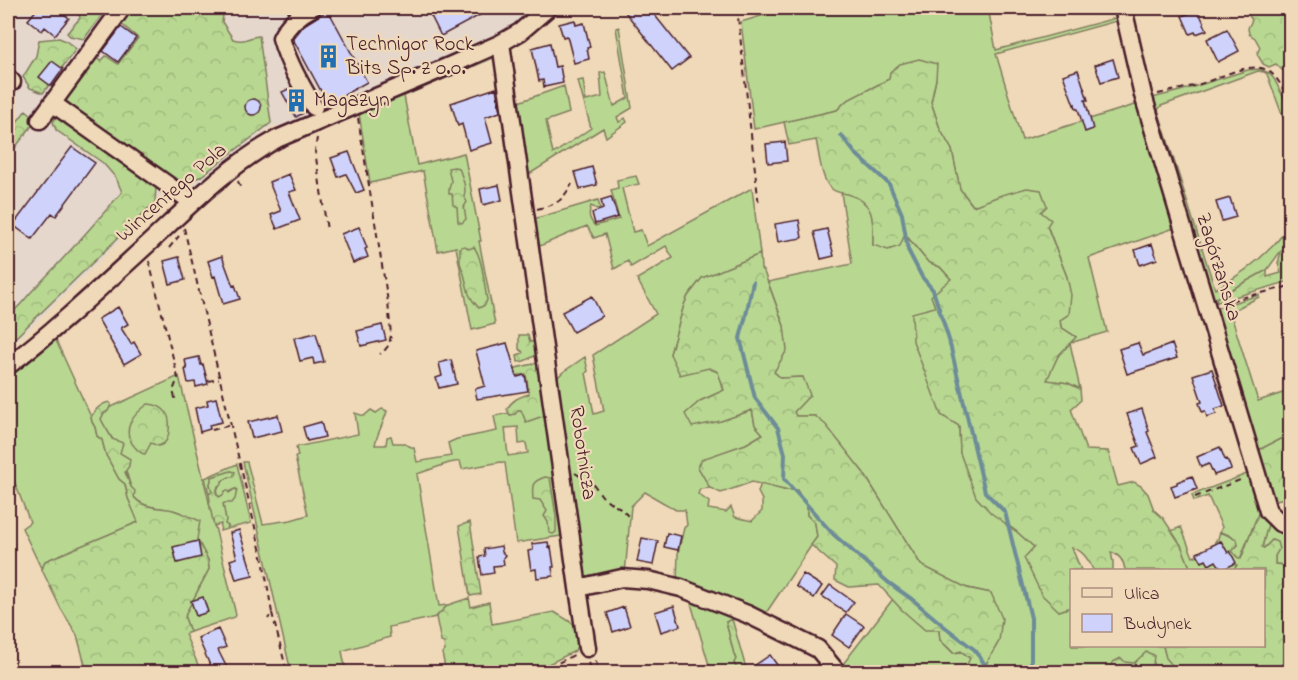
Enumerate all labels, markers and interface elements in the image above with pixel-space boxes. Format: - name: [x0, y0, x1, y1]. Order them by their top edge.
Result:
- place label: Technigor Rock Bits Sp. z o.o.: [345, 30, 475, 84]
- building icon: Technigor Rock Bits Sp. z o.o.: [315, 44, 341, 70]
- place label: Magazyn: [314, 86, 390, 118]
- building icon: Magazyn: [283, 88, 309, 114]
- street label: Wincentego Pola: [110, 136, 235, 251]
- street label: Zagórzańska: [1185, 209, 1249, 325]
- street label: Robotnicza: [561, 404, 603, 502]
- legend: [1070, 569, 1265, 647]
- text: Ulica: [1124, 582, 1159, 608]
- text: Budynek: [1123, 612, 1191, 638]

